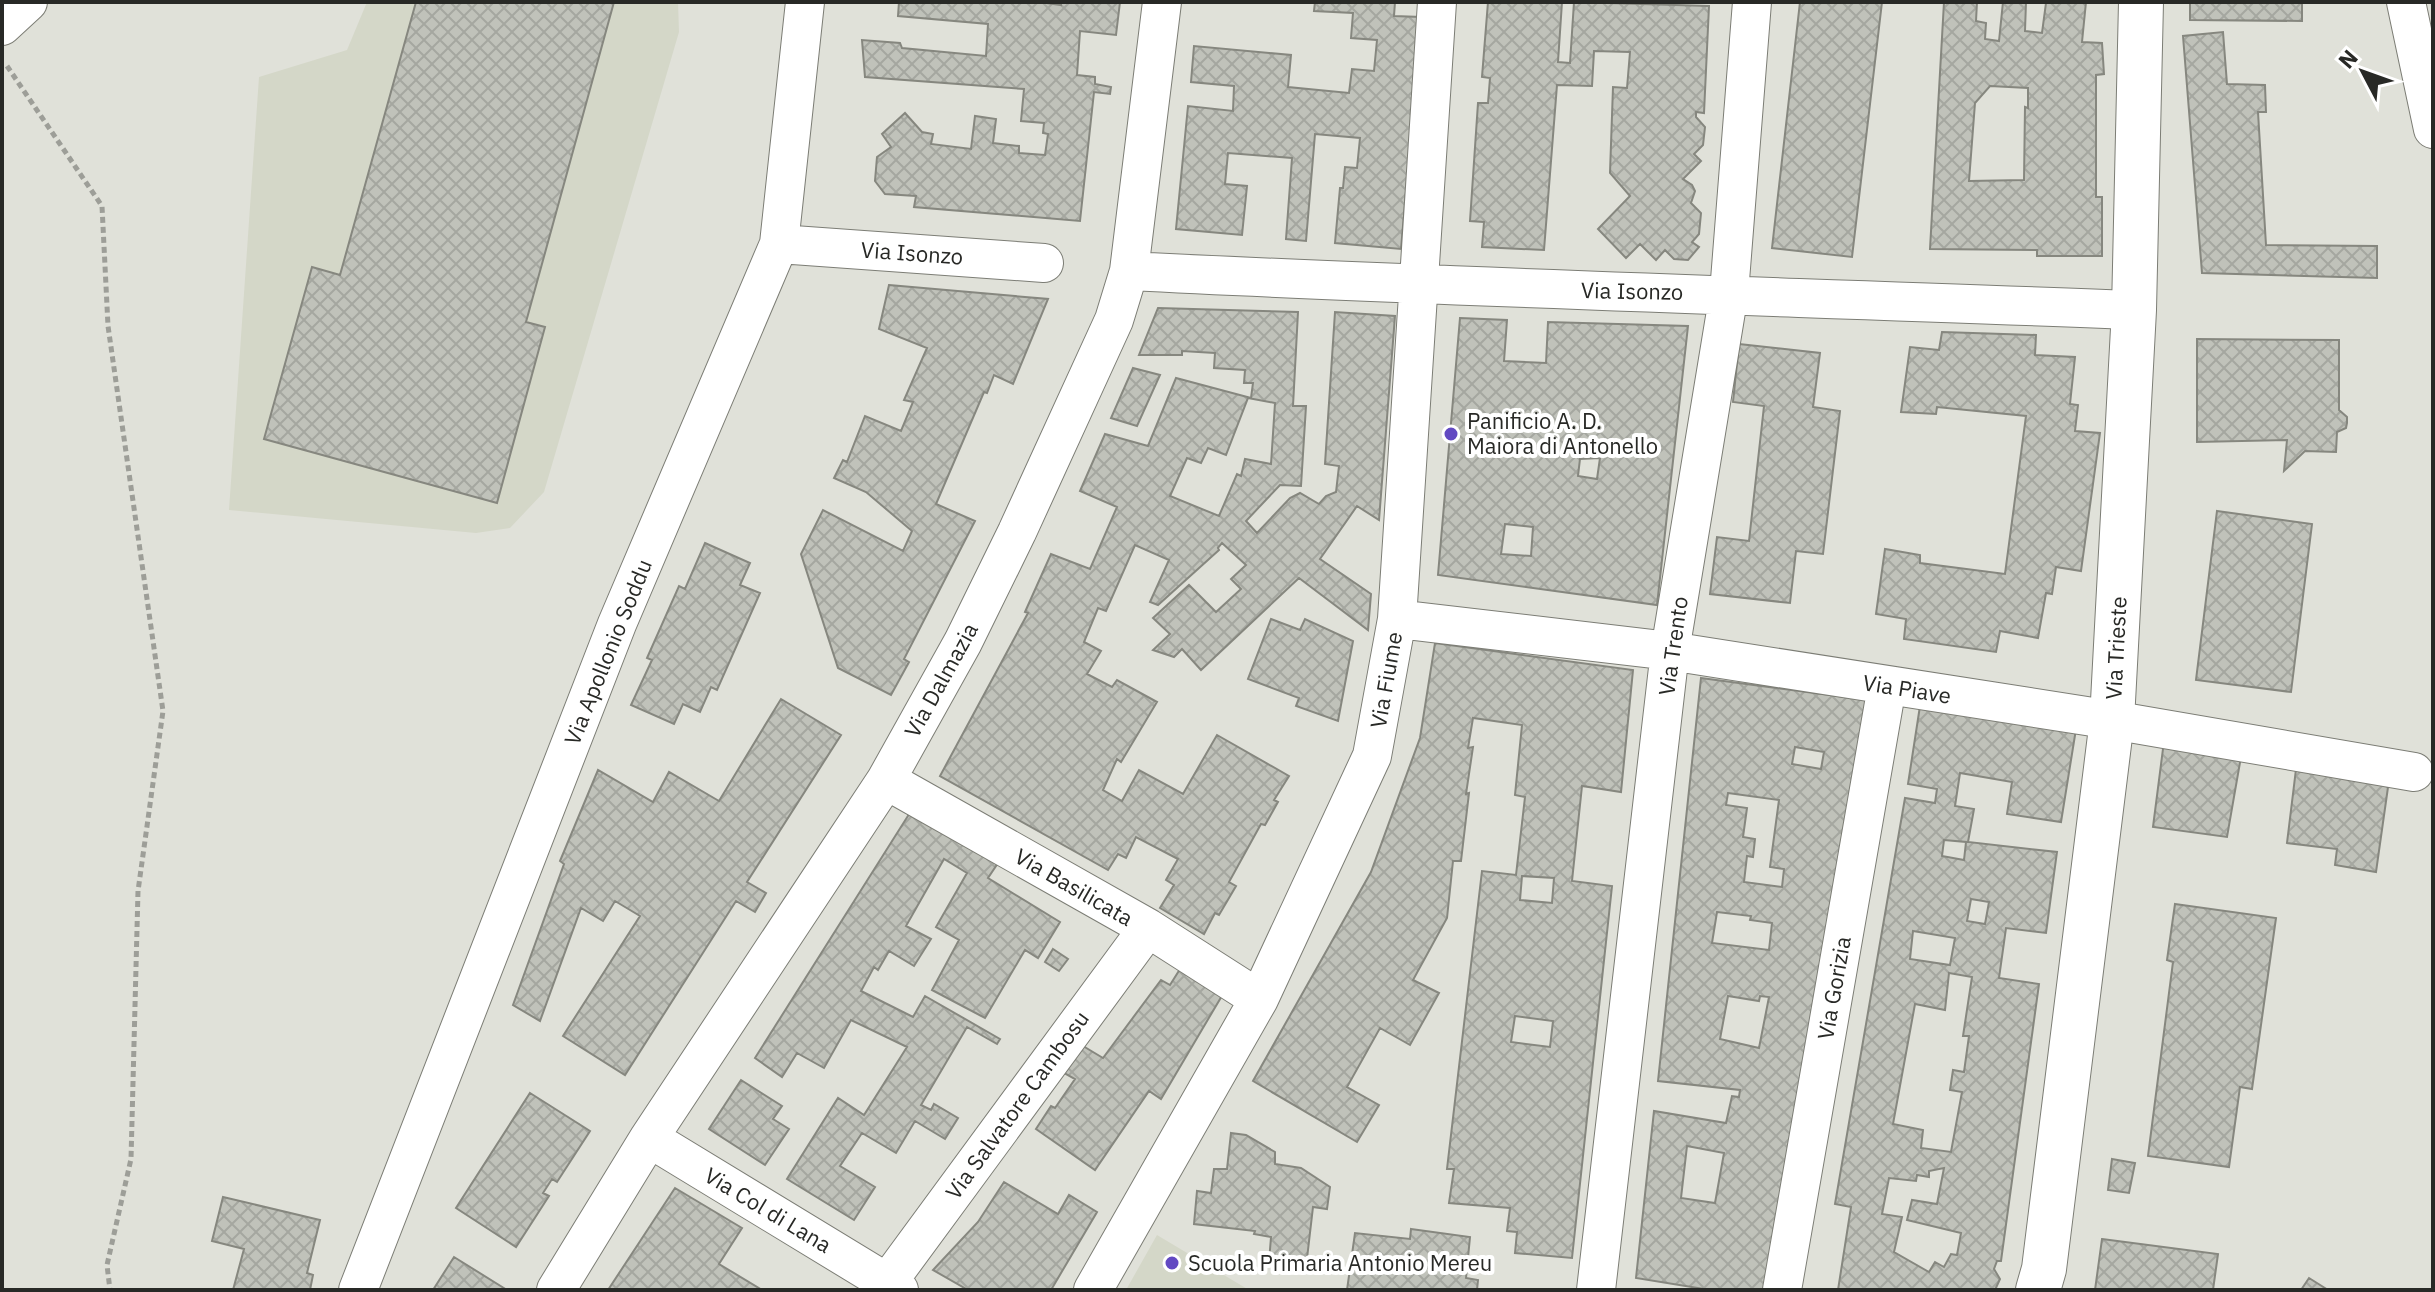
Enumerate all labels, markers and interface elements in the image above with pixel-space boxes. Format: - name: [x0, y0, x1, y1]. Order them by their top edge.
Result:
- north arrow: [2323, 32, 2403, 112]
- text: N: [2331, 43, 2364, 74]
- street label: Via Isonzo: [860, 234, 964, 271]
- street label: Via Isonzo: [1581, 275, 1683, 306]
- place label: Panificio A. D. Maiora di Antonello: [1467, 406, 1658, 460]
- marker: Panificio A. D. Maiora di Antonello: [1442, 425, 1460, 443]
- street label: Via Apollonio Soddu: [557, 555, 658, 749]
- street label: Via Trento: [1651, 594, 1694, 697]
- street label: Via Trieste: [2098, 596, 2133, 700]
- street label: Via Dalmazia: [897, 617, 984, 742]
- street label: Via Fiume: [1363, 629, 1408, 730]
- street label: Via Piave: [1861, 667, 1953, 710]
- street label: Via Basilicata: [1010, 841, 1139, 932]
- street label: Via Gorizia: [1810, 934, 1857, 1042]
- street label: Via Salvatore Cambosu: [938, 1005, 1095, 1205]
- street label: Via Col di Lana: [699, 1160, 837, 1259]
- place label: Scuola Primaria Antonio Mereu: [1188, 1248, 1492, 1277]
- marker: Scuola Primaria Antonio Mereu: [1163, 1254, 1181, 1272]

